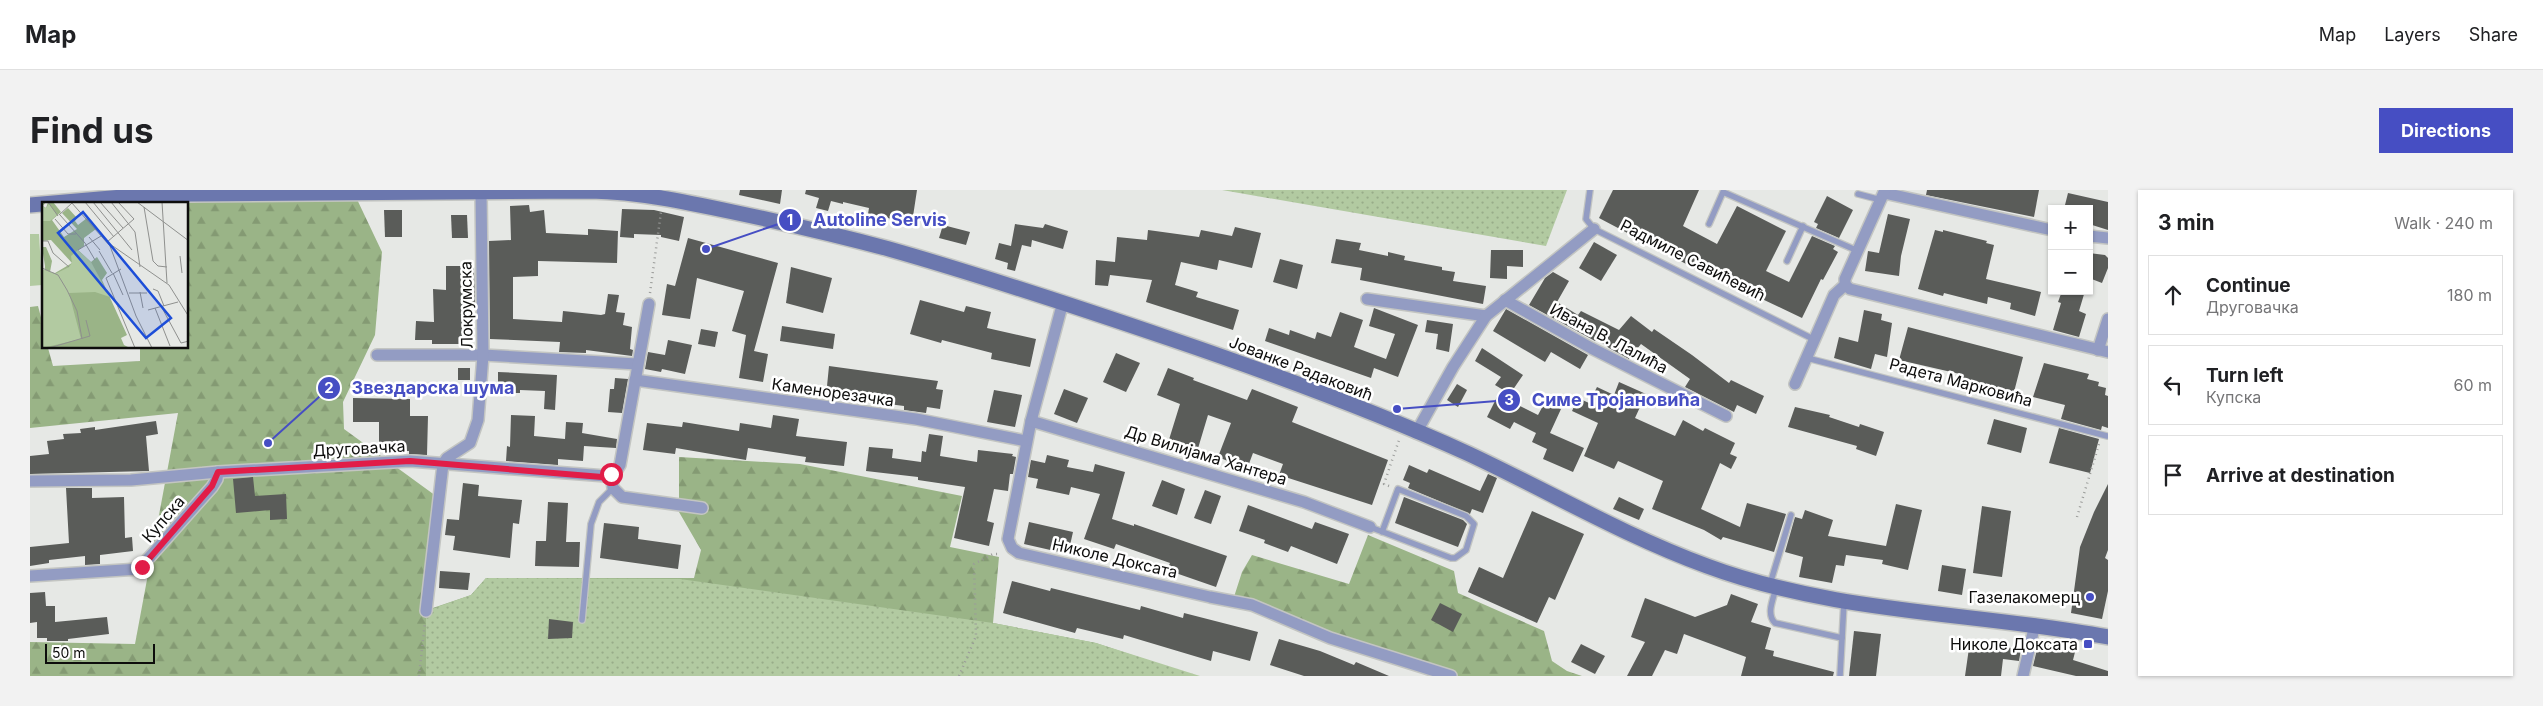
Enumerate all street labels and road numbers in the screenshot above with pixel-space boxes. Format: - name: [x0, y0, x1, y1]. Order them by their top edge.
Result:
- street label: Радмиле Савићевић: [1617, 215, 1769, 305]
- street label: Локрумска: [455, 261, 477, 349]
- street label: Ивана В. Лалића: [1547, 298, 1671, 378]
- street label: Јованке Радаковић: [1226, 331, 1376, 405]
- street label: Радета Марковића: [1887, 353, 2035, 411]
- street label: Каменорезачка: [771, 374, 895, 410]
- street label: Др Вилијама Хантера: [1122, 421, 1290, 489]
- street label: Друговачка: [312, 436, 406, 460]
- street label: Купска: [137, 492, 189, 546]
- street label: Николе Доксата: [1050, 534, 1180, 582]

